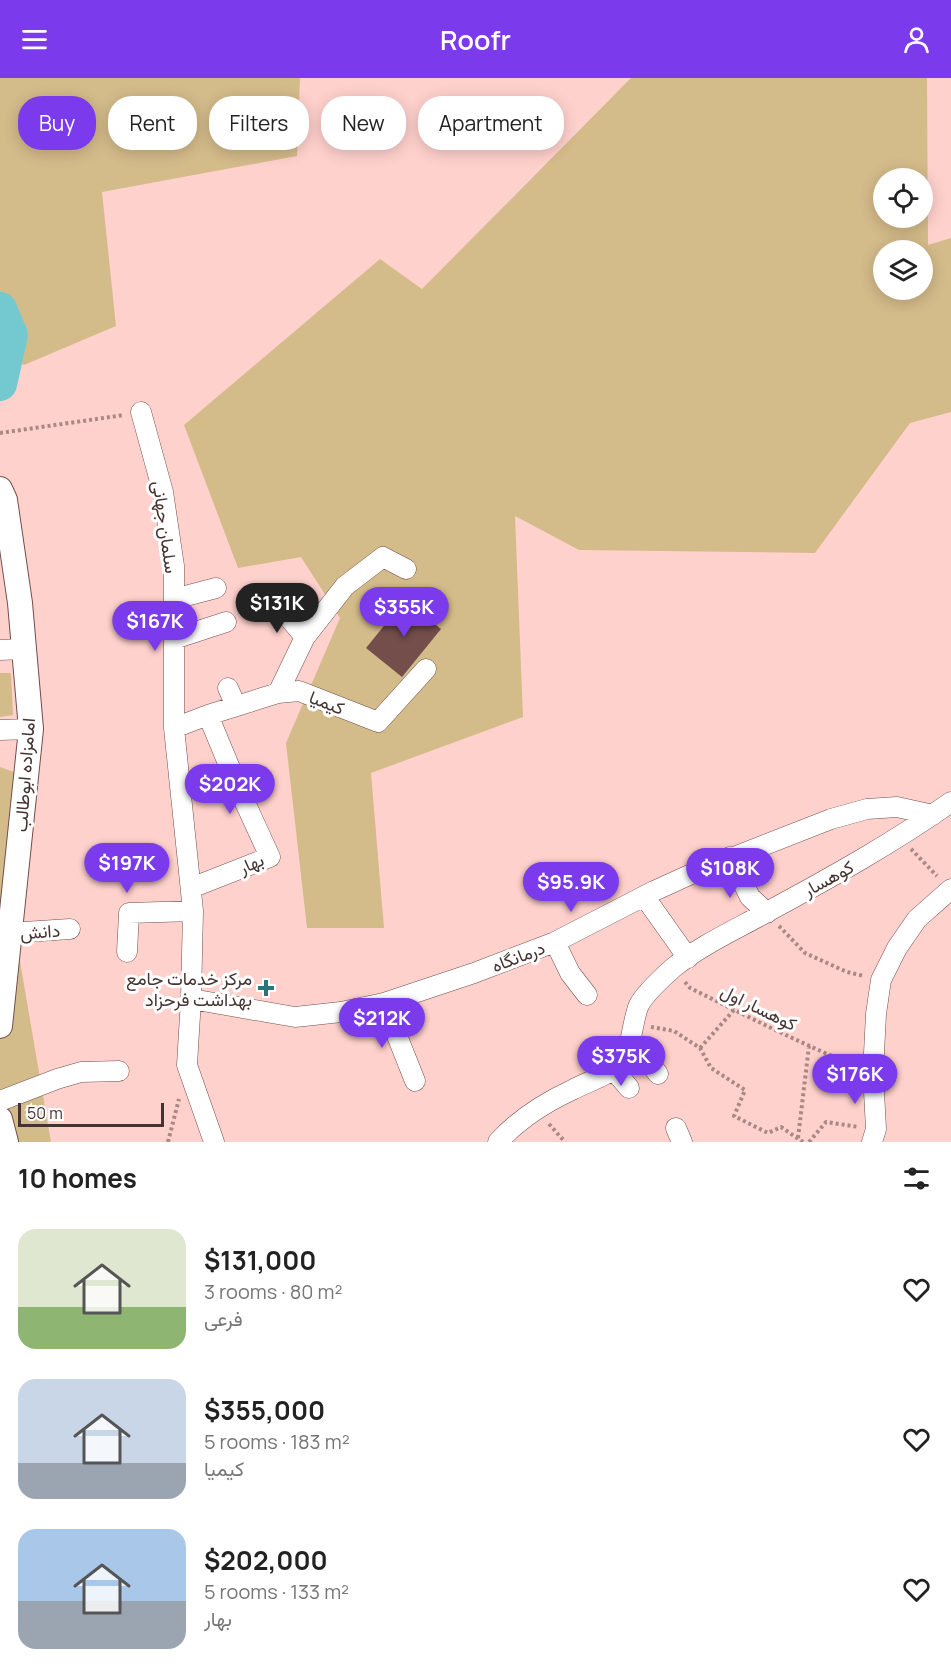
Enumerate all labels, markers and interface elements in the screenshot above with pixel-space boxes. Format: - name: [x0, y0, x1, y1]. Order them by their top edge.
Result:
- text: Roofr: [440, 21, 511, 58]
- icon: menu: [18, 23, 51, 56]
- icon: person: [900, 23, 933, 56]
- chip: Buy: [18, 96, 96, 150]
- chip: Rent: [108, 96, 197, 150]
- chip: Filters: [209, 96, 309, 150]
- chip: New: [321, 96, 406, 150]
- chip: Apartment: [418, 96, 564, 150]
- map controls: [873, 168, 933, 300]
- button: locate: [873, 168, 933, 228]
- button: layers: [873, 240, 933, 300]
- street label: سلمان جهانی: [148, 479, 184, 575]
- pin: $131K: [235, 583, 319, 634]
- pin: $355K: [362, 587, 446, 638]
- text: $131K: [250, 589, 304, 616]
- text: $355K: [374, 593, 434, 620]
- pin: $167K: [113, 601, 197, 652]
- text: $167K: [126, 607, 184, 634]
- street label: کیمیا: [306, 684, 348, 720]
- street label: امامزاده ابوطالب: [8, 717, 40, 833]
- pin: $202K: [188, 764, 272, 815]
- text: $202K: [199, 770, 261, 797]
- pin: $197K: [85, 843, 169, 894]
- street label: بهار: [234, 847, 267, 879]
- pin: $108K: [688, 848, 772, 899]
- text: $197K: [98, 849, 156, 876]
- text: $108K: [700, 854, 760, 881]
- street label: کوهسار: [797, 854, 858, 902]
- pin: $95.9K: [522, 862, 620, 913]
- text: $95.9K: [537, 868, 605, 895]
- street label: دانش: [19, 918, 61, 944]
- street label: درمانگاه: [488, 935, 548, 977]
- place label: مركز خدمات جامع بهداشت فرحزاد: [126, 966, 252, 1011]
- street label: کوهسار اول: [717, 978, 801, 1036]
- marker: مركز خدمات جامع بهداشت فرحزاد: [257, 979, 275, 997]
- pin: $212K: [340, 998, 424, 1049]
- text: $212K: [353, 1004, 411, 1031]
- pin: $375K: [579, 1036, 663, 1087]
- text: $375K: [591, 1042, 651, 1069]
- pin: $176K: [813, 1054, 897, 1105]
- text: $176K: [826, 1060, 884, 1087]
- scale bar: [18, 1100, 164, 1128]
- text: 50 m: [27, 1102, 63, 1124]
- text: 10 homes: [18, 1160, 137, 1196]
- icon: filters: [900, 1162, 933, 1195]
- text: $131,000: [204, 1242, 316, 1278]
- icon: home: [66, 1253, 138, 1325]
- icon: heart: [900, 1273, 933, 1306]
- text: 3 rooms · 80 m²: [204, 1278, 343, 1305]
- text: فرعی: [204, 1305, 243, 1332]
- text: $355,000: [204, 1392, 325, 1428]
- icon: home: [66, 1403, 138, 1475]
- icon: heart: [900, 1423, 933, 1456]
- text: 5 rooms · 183 m²: [204, 1428, 350, 1455]
- text: کیمیا: [204, 1455, 244, 1482]
- text: $202,000: [204, 1542, 328, 1578]
- icon: home: [66, 1553, 138, 1625]
- icon: heart: [900, 1573, 933, 1606]
- text: 5 rooms · 133 m²: [204, 1578, 349, 1605]
- text: بهار: [204, 1605, 232, 1632]

